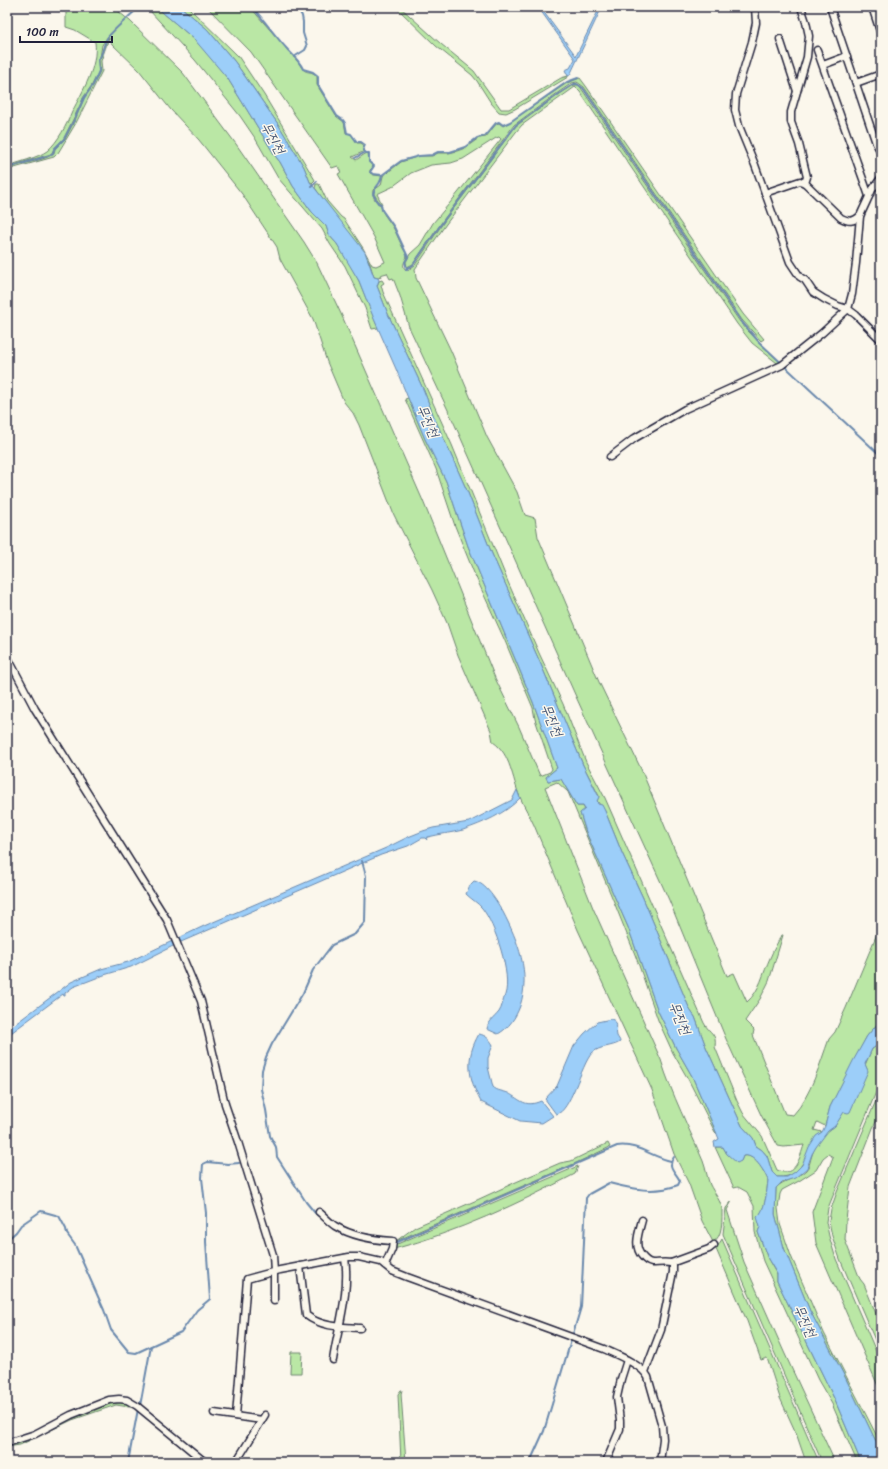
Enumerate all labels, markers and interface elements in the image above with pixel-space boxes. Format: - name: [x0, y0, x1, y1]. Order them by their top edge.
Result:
- scale bar: [20, 18, 112, 44]
- text: 100 m: [26, 21, 59, 43]
- water label: 무진천: [254, 117, 293, 160]
- water label: 무진천: [410, 400, 447, 443]
- water label: 무진천: [534, 700, 571, 742]
- water label: 무진천: [662, 998, 699, 1040]
- water label: 무진천: [787, 1300, 824, 1343]

